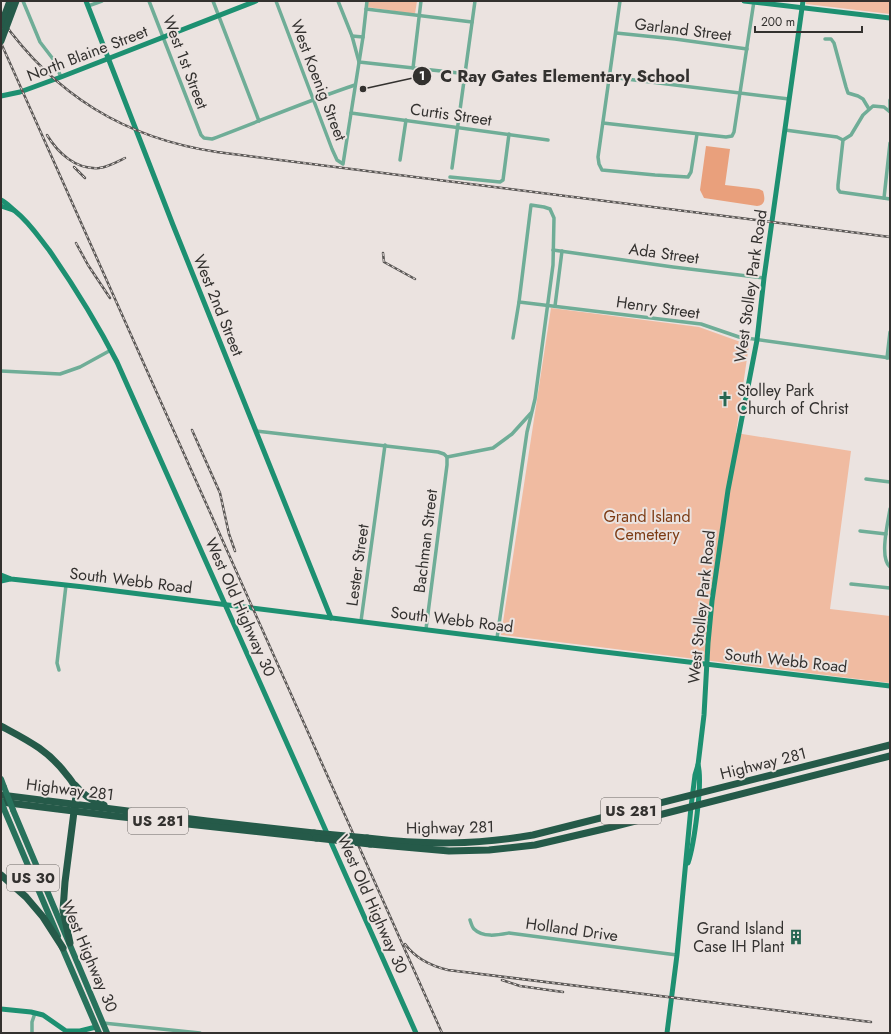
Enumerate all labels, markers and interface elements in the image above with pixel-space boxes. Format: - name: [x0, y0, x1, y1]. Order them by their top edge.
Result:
- scale bar: [755, 8, 862, 34]
- street label: West 1st Street: [157, 12, 214, 112]
- street label: Garland Street: [633, 12, 733, 47]
- text: 200 m: [761, 13, 795, 31]
- street label: West Koenig Street: [285, 16, 352, 144]
- street label: North Blaine Street: [23, 20, 151, 87]
- callout: C Ray Gates Elementary School: [412, 61, 698, 90]
- text: C Ray Gates Elementary School: [440, 64, 690, 88]
- text: 1: [419, 67, 425, 85]
- street label: Curtis Street: [409, 97, 493, 132]
- street label: West Stolley Park Road: [728, 208, 773, 364]
- street label: Ada Street: [627, 237, 701, 270]
- street label: West 2nd Street: [188, 251, 249, 359]
- street label: Henry Street: [615, 290, 701, 325]
- place label: Stolley Park Church of Christ: [737, 379, 848, 420]
- church icon: Stolley Park Church of Christ: [716, 390, 734, 408]
- street label: Bachman Street: [408, 488, 443, 594]
- park label: Grand Island Cemetery: [603, 505, 691, 546]
- street label: Lester Street: [340, 522, 375, 607]
- street label: West Stolley Park Road: [682, 529, 721, 685]
- street label: West Old Highway 30: [200, 534, 282, 680]
- street label: South Webb Road: [68, 562, 194, 599]
- street label: South Webb Road: [389, 601, 515, 638]
- street label: South Webb Road: [723, 643, 848, 678]
- street label: Highway 281: [717, 742, 809, 785]
- street label: Highway 281: [25, 773, 115, 806]
- road number: US 281: [601, 798, 661, 824]
- road number: US 281: [128, 808, 188, 834]
- street label: Highway 281: [406, 815, 494, 840]
- street label: West Old Highway 30: [332, 831, 414, 977]
- road number: US 30: [7, 865, 59, 891]
- street label: West Highway 30: [56, 897, 123, 1016]
- street label: Holland Drive: [524, 912, 620, 947]
- place label: Grand Island Case IH Plant: [693, 917, 784, 958]
- building icon: Grand Island Case IH Plant: [787, 928, 805, 946]

